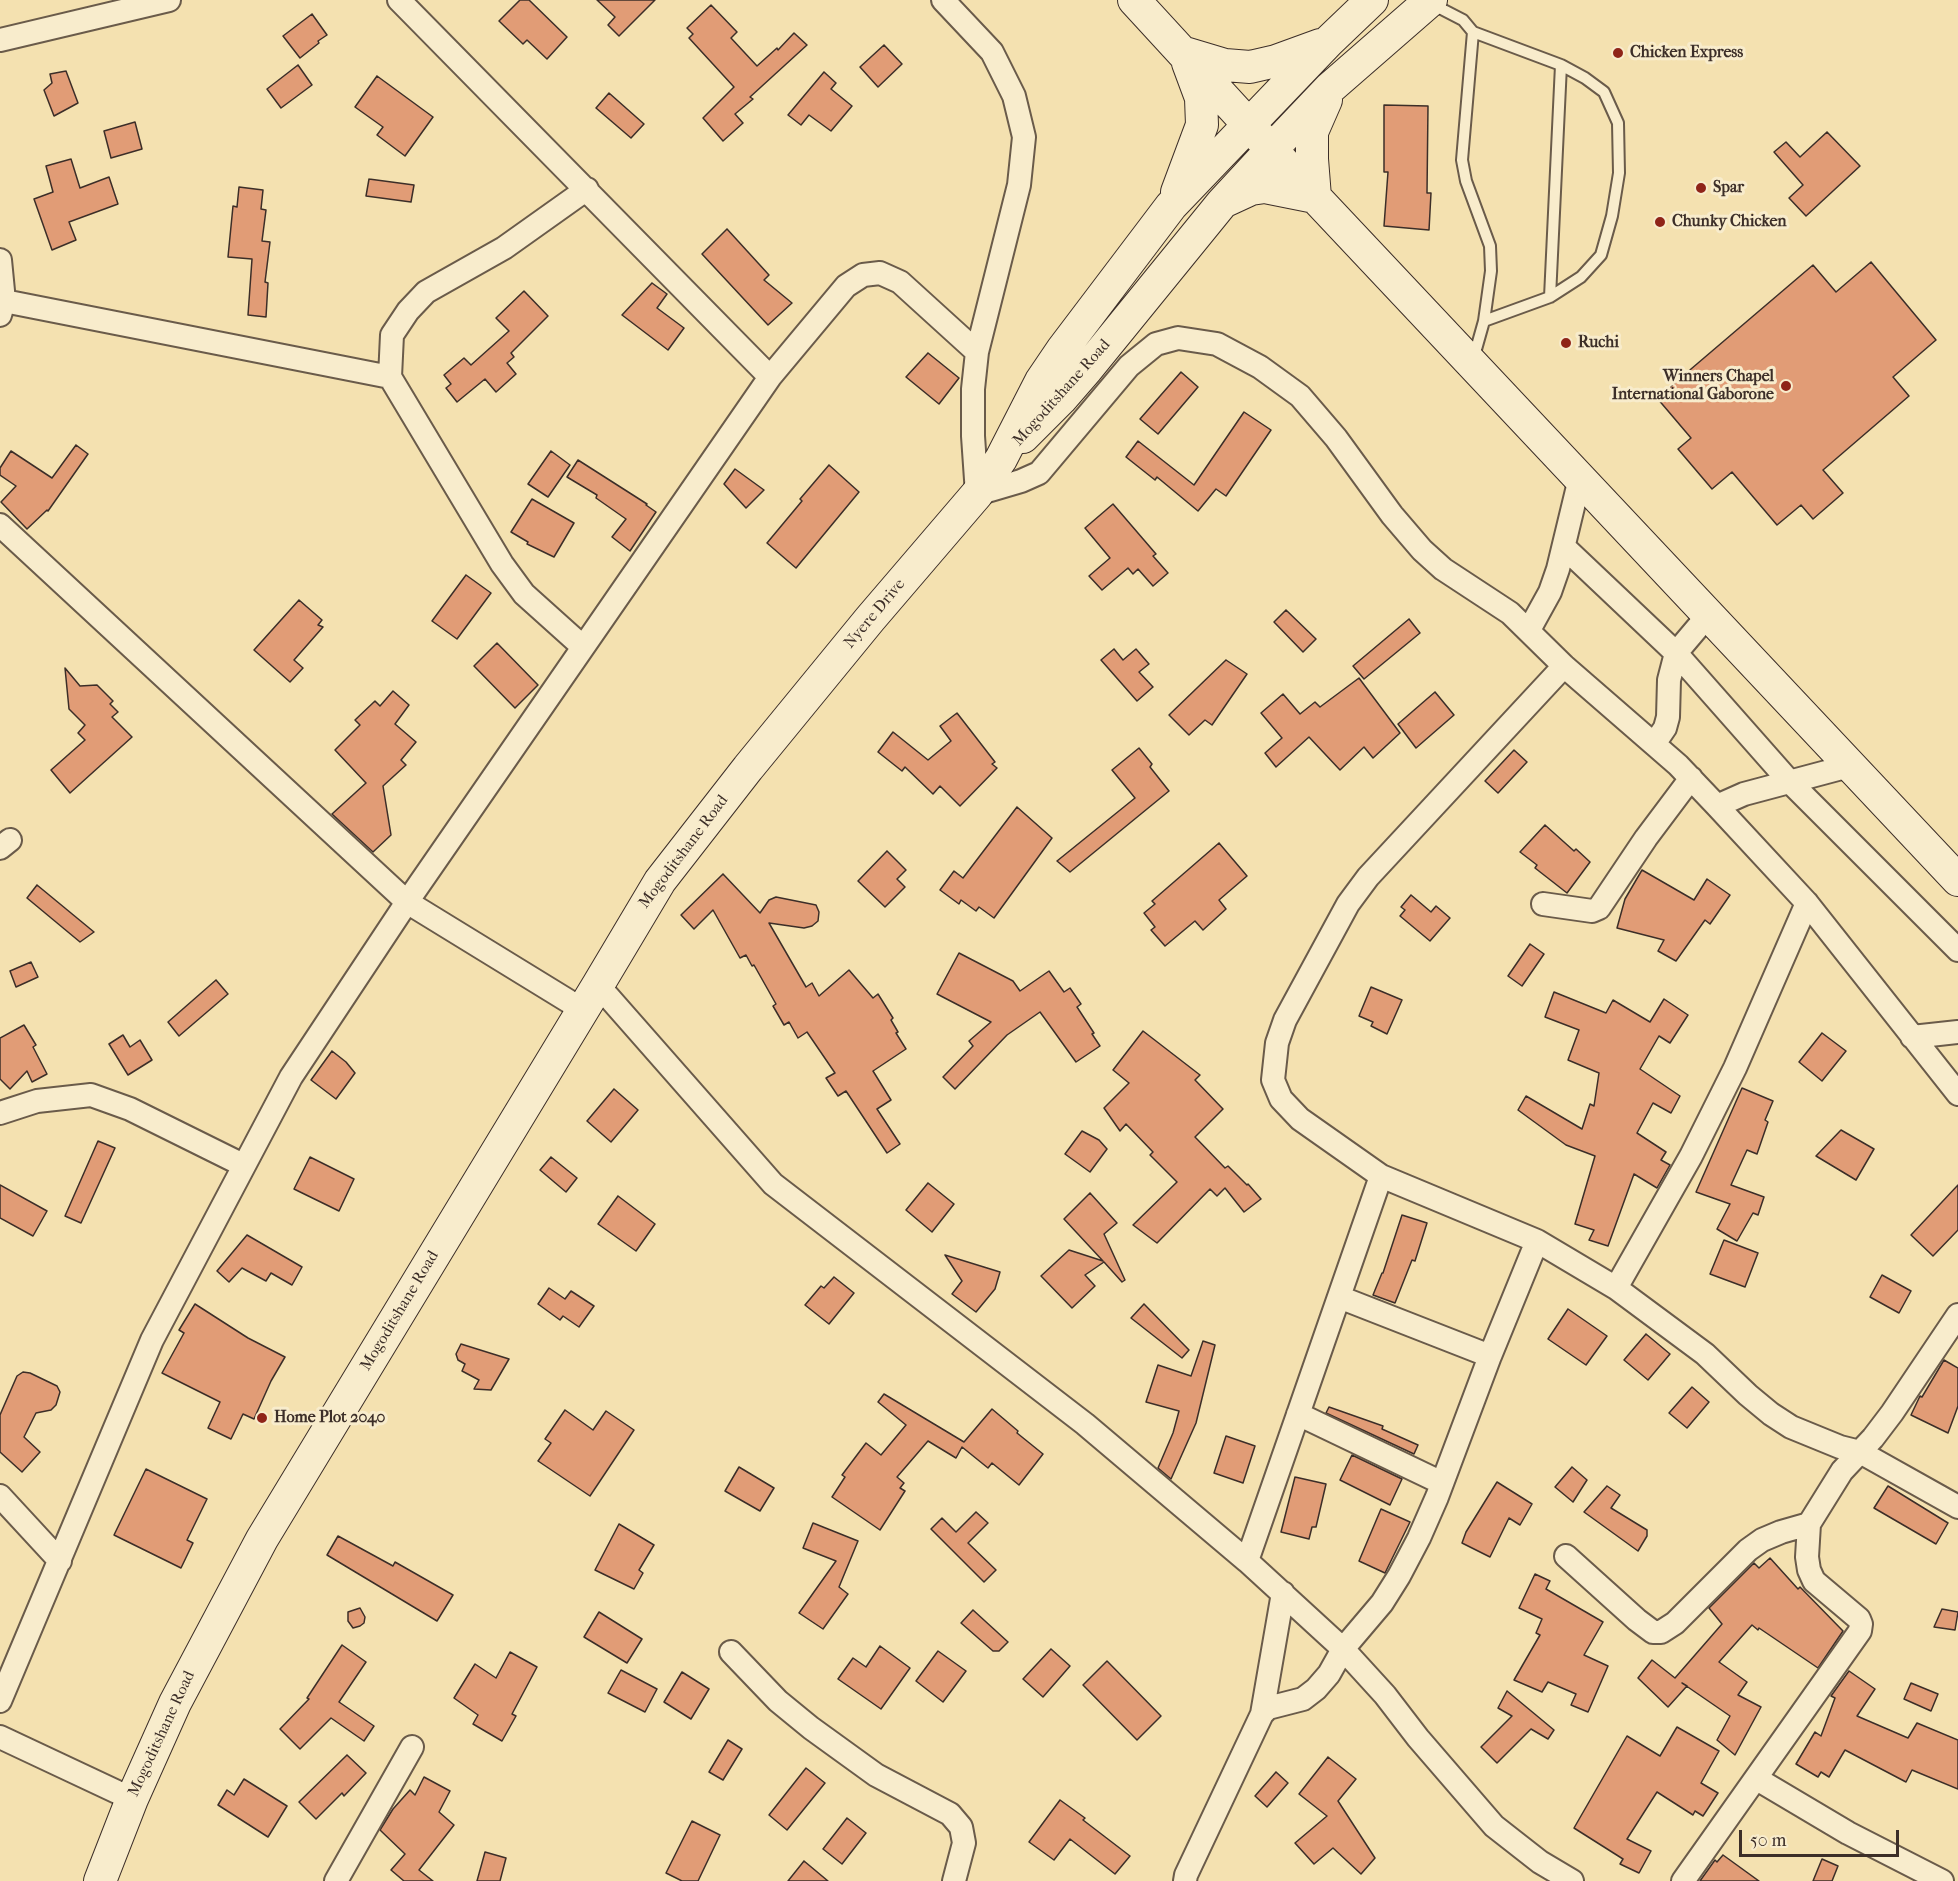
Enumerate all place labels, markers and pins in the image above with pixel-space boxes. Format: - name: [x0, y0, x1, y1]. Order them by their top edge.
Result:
- place label: Chicken Express: [1630, 43, 1743, 63]
- marker: Chicken Express: [1611, 46, 1625, 60]
- place label: Spar: [1713, 178, 1744, 198]
- marker: Spar: [1694, 181, 1708, 195]
- place label: Chunky Chicken: [1672, 212, 1787, 232]
- marker: Chunky Chicken: [1653, 215, 1667, 229]
- place label: Ruchi: [1578, 333, 1619, 353]
- marker: Ruchi: [1559, 336, 1573, 350]
- place label: Winners Chapel International Gaborone: [1612, 367, 1774, 405]
- marker: Winners Chapel International Gaborone: [1779, 379, 1793, 393]
- place label: Home Plot 2040: [274, 1408, 385, 1428]
- marker: Home Plot 2040: [255, 1411, 269, 1425]

